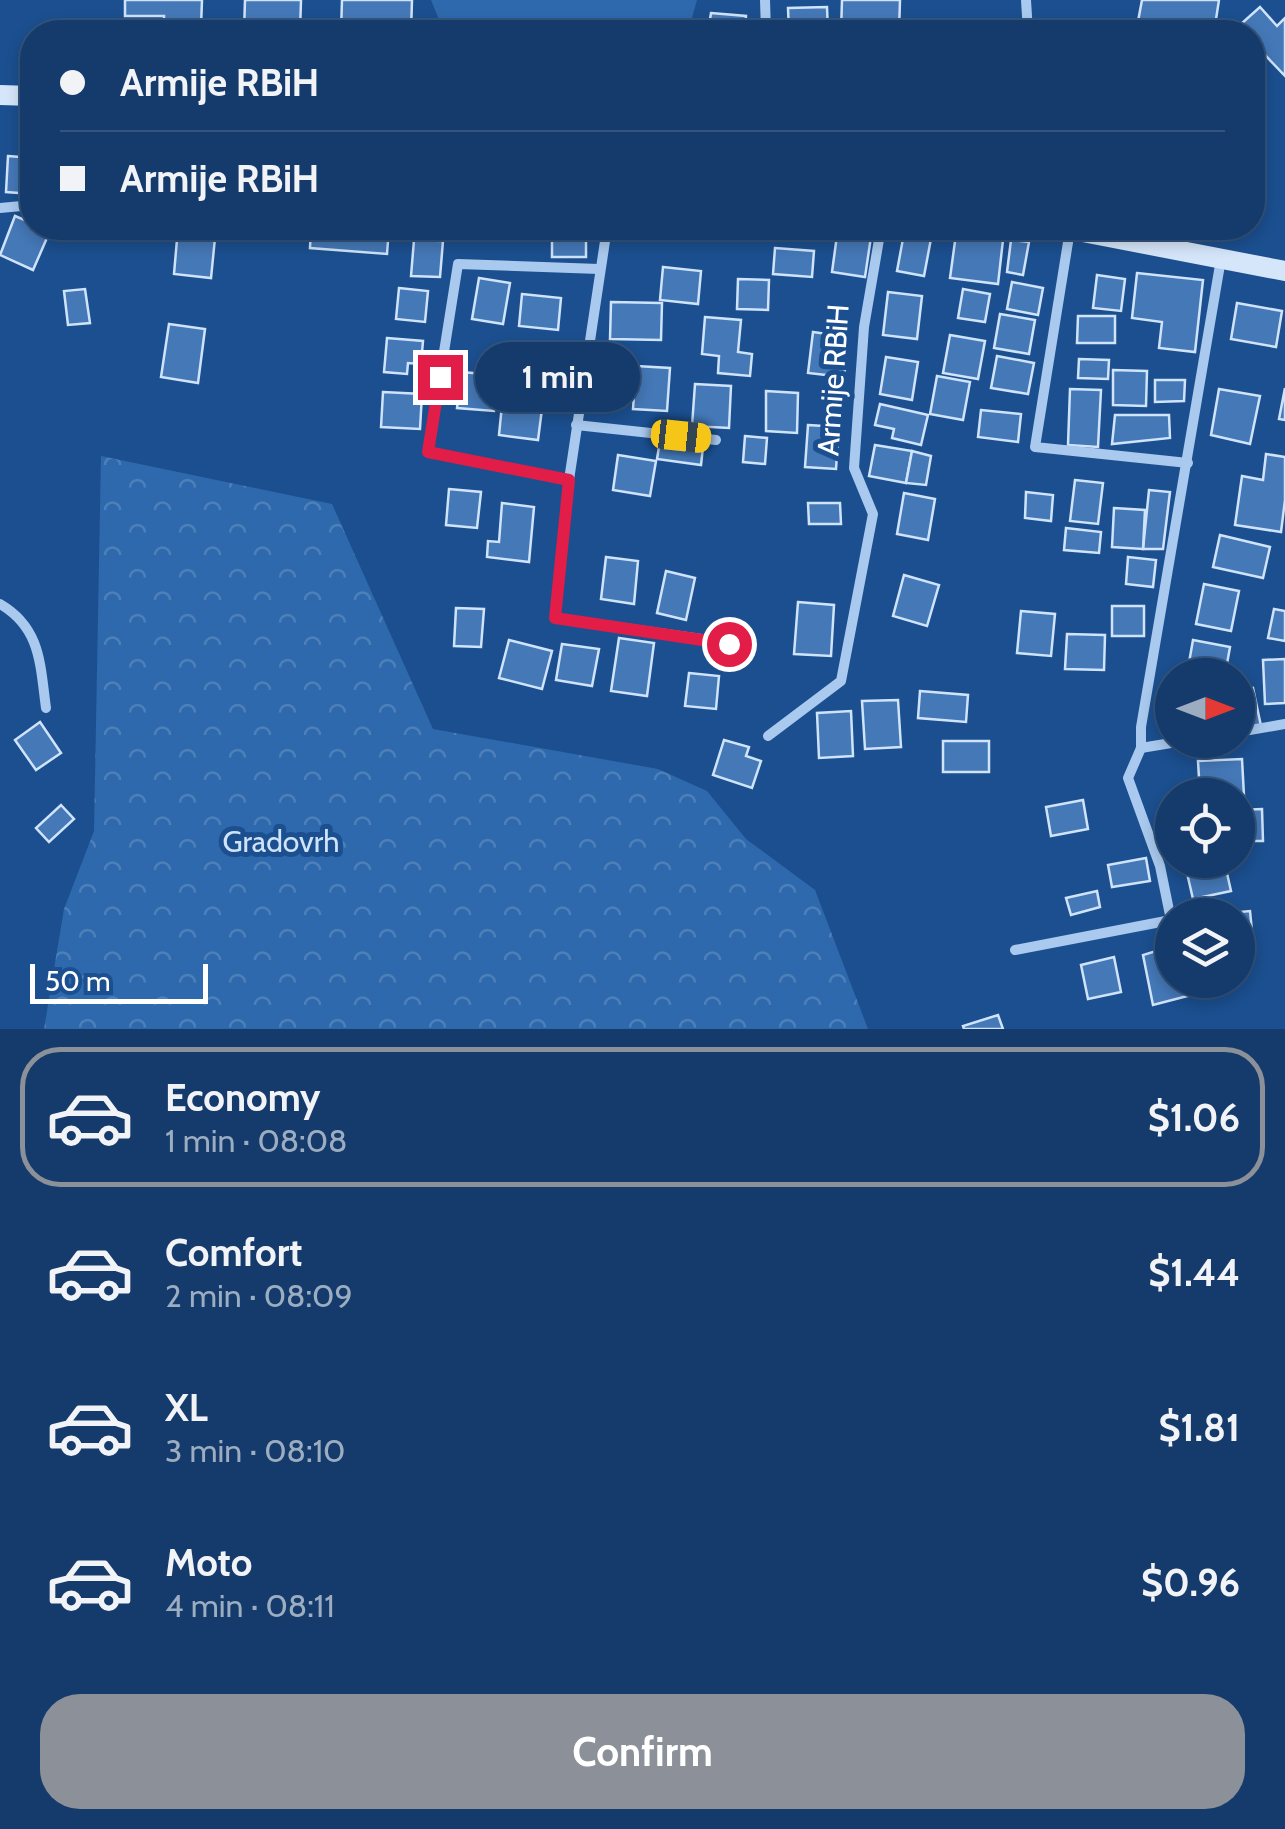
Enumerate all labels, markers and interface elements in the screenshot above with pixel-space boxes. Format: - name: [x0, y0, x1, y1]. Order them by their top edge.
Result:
- text: Armije RBiH: [120, 59, 319, 106]
- text: Armije RBiH: [120, 155, 319, 202]
- street label: Armije RBiH: [809, 303, 857, 457]
- callout: 1 min: [475, 342, 640, 412]
- route end: [418, 355, 463, 400]
- text: 1 min: [521, 357, 594, 396]
- car: [650, 418, 712, 454]
- route start: [707, 622, 752, 667]
- north arrow: [1155, 658, 1255, 758]
- map controls: [1155, 658, 1255, 998]
- button: locate: [1155, 778, 1255, 878]
- park label: Gradovrh: [222, 823, 340, 860]
- button: layers: [1155, 898, 1255, 998]
- scale bar: [30, 959, 208, 1004]
- text: 50 m: [45, 964, 111, 998]
- icon: car: [45, 1072, 135, 1162]
- text: Economy: [165, 1074, 320, 1121]
- text: $1.06: [1148, 1094, 1240, 1141]
- text: 1 min · 08:08: [165, 1121, 348, 1160]
- icon: car: [45, 1227, 135, 1317]
- text: Comfort: [165, 1229, 302, 1276]
- text: $1.44: [1148, 1249, 1240, 1296]
- text: 2 min · 08:09: [165, 1276, 353, 1315]
- icon: car: [45, 1382, 135, 1472]
- text: XL: [165, 1384, 208, 1431]
- text: $1.81: [1159, 1404, 1240, 1451]
- text: 3 min · 08:10: [165, 1431, 345, 1470]
- icon: car: [45, 1537, 135, 1627]
- text: Moto: [165, 1539, 252, 1586]
- text: $0.96: [1141, 1559, 1240, 1606]
- text: 4 min · 08:11: [165, 1586, 335, 1625]
- button: Confirm: [40, 1694, 1245, 1809]

